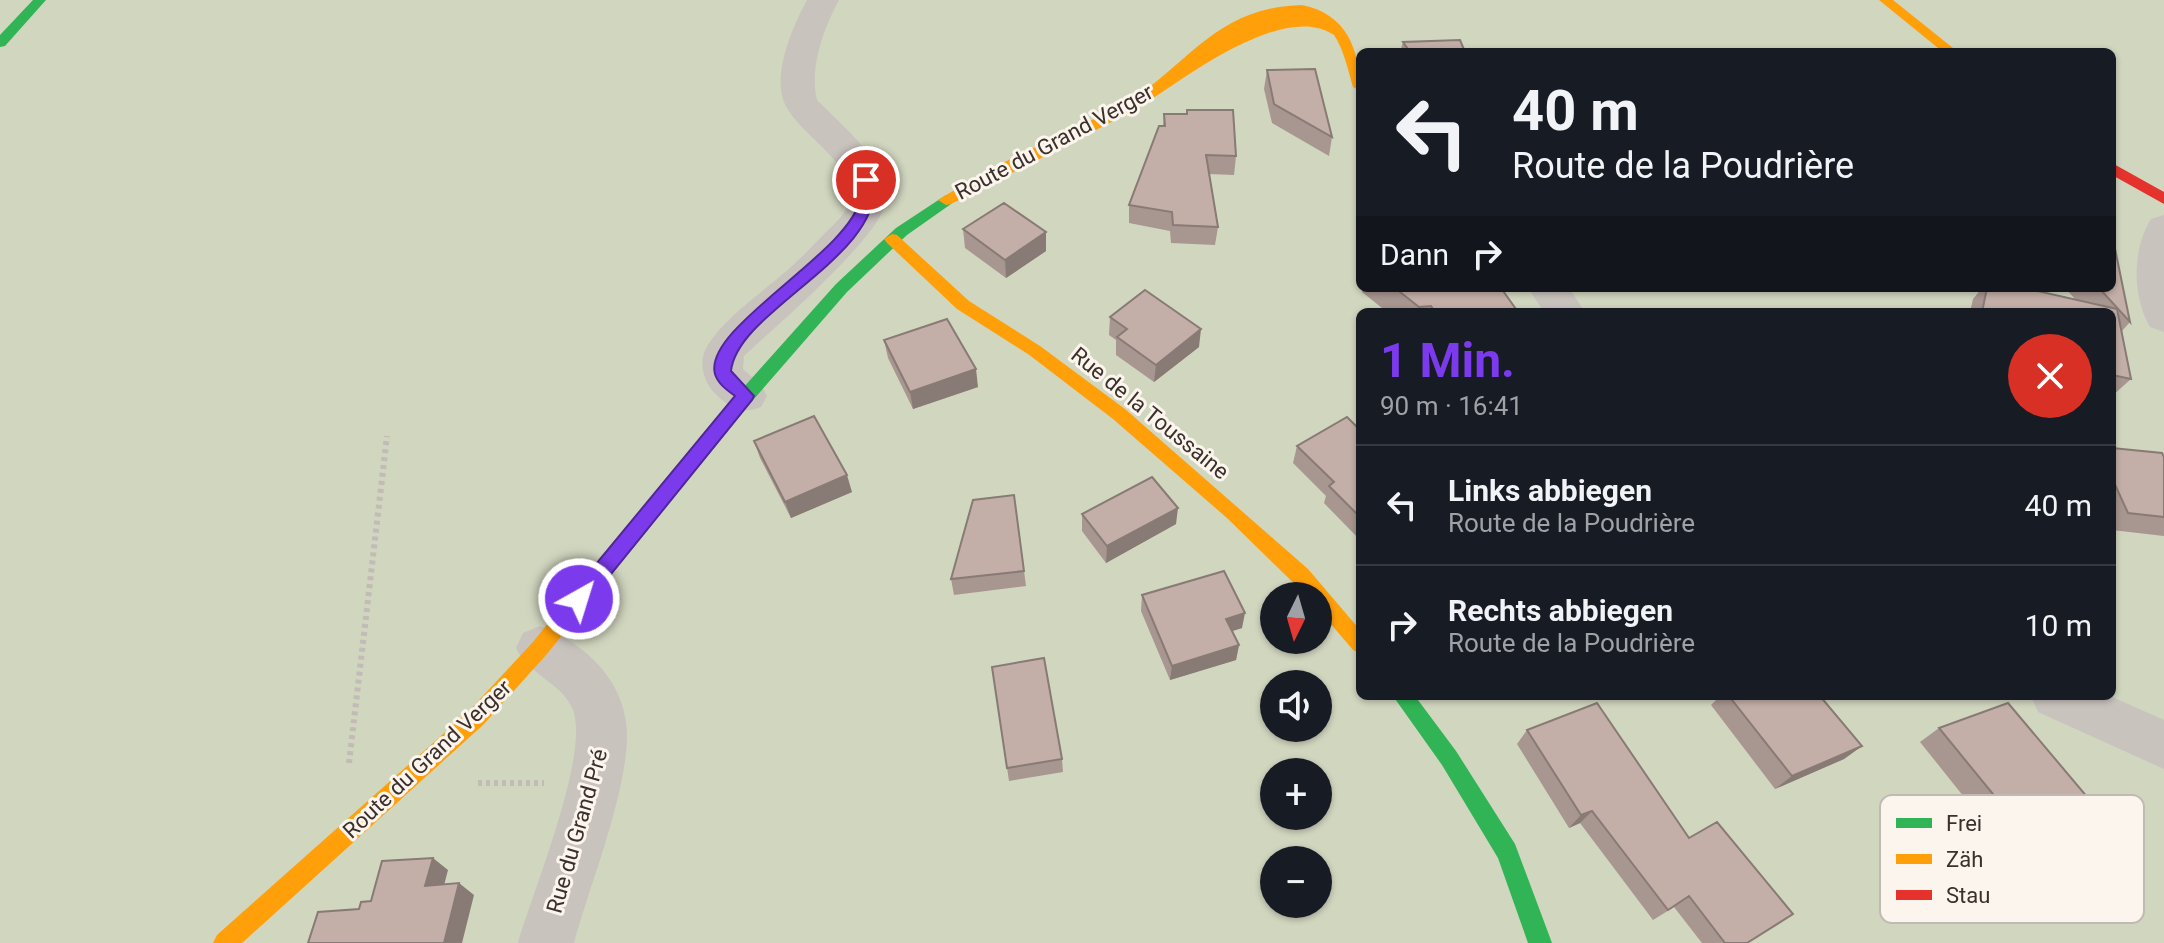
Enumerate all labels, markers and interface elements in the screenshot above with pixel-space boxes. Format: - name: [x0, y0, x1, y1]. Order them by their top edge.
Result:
- text: 40 m: [1512, 78, 1639, 144]
- street label: Route du Grand Verger: [951, 79, 1158, 205]
- icon: left: [1380, 80, 1484, 184]
- text: Route de la Poudrière: [1512, 145, 1854, 187]
- pin: [832, 146, 900, 214]
- icon: arrive: [844, 158, 888, 202]
- icon: right: [1465, 232, 1509, 276]
- text: Dann: [1380, 237, 1449, 272]
- text: 1 Min.: [1380, 332, 1515, 389]
- button: close: [2008, 334, 2092, 418]
- street label: Rue de la Toussaine: [1066, 342, 1234, 484]
- text: 90 m · 16:41: [1380, 391, 1523, 421]
- text: Links abbiegen: [1448, 473, 1652, 508]
- icon: left: [1380, 483, 1424, 527]
- text: 40 m: [2025, 488, 2092, 523]
- text: Route de la Poudrière: [1448, 508, 1695, 538]
- position arrow: [537, 557, 621, 641]
- north arrow: [1260, 582, 1332, 654]
- map controls: [1260, 582, 1332, 918]
- text: Rechts abbiegen: [1448, 593, 1673, 628]
- icon: right: [1380, 603, 1424, 647]
- text: 10 m: [2025, 608, 2092, 643]
- text: Route de la Poudrière: [1448, 628, 1695, 658]
- button: sound: [1260, 670, 1332, 742]
- street label: Route du Grand Verger: [338, 674, 517, 843]
- street label: Rue du Grand Pré: [542, 746, 612, 916]
- button: +: [1260, 758, 1332, 830]
- legend: [1880, 795, 2144, 923]
- text: Frei: [1946, 811, 1982, 836]
- button: −: [1260, 846, 1332, 918]
- text: Zäh: [1946, 847, 1983, 872]
- text: Stau: [1946, 883, 1990, 908]

